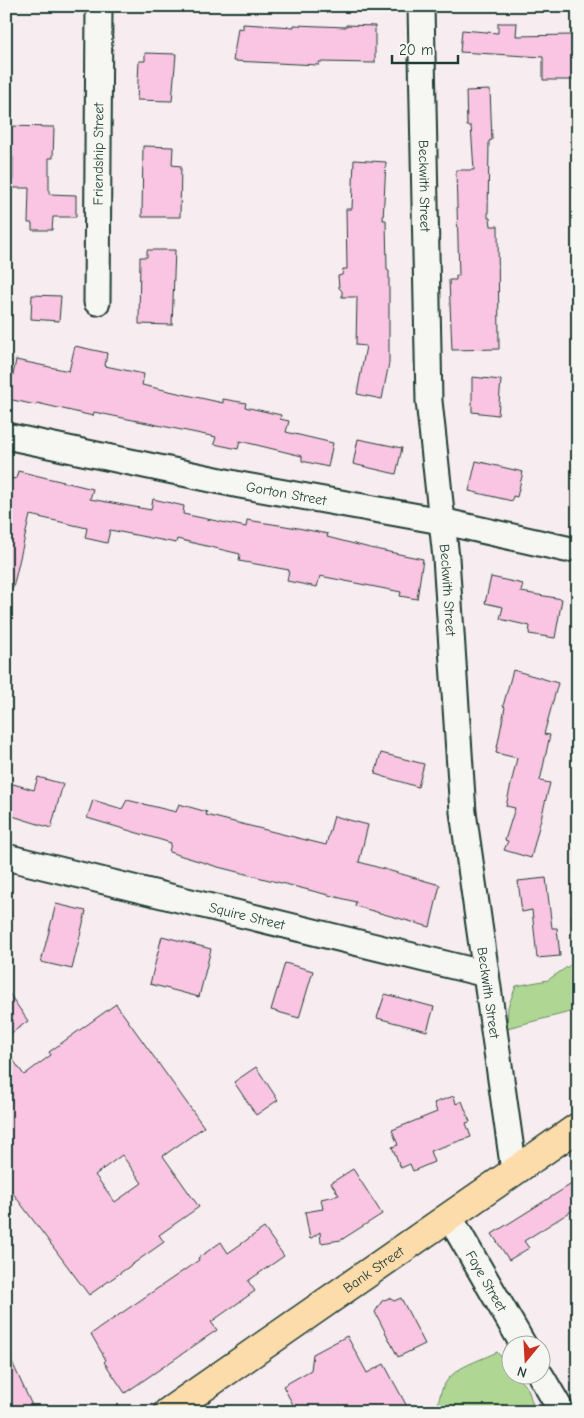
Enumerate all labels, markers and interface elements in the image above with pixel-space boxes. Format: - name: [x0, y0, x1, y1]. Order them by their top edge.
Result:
- scale bar: [392, 32, 458, 64]
- text: 20 m: [399, 41, 433, 59]
- street label: Friendship Street: [90, 102, 107, 205]
- street label: Beckwith Street: [415, 140, 434, 233]
- street label: Gorton Street: [244, 478, 329, 509]
- street label: Beckwith Street: [436, 543, 459, 637]
- street label: Squire Street: [207, 899, 287, 934]
- street label: Beckwith Street: [473, 946, 503, 1040]
- street label: Bank Street: [340, 1242, 408, 1297]
- street label: Faye Street: [462, 1248, 511, 1315]
- north arrow: [502, 1336, 552, 1386]
- text: N: [515, 1362, 529, 1381]

